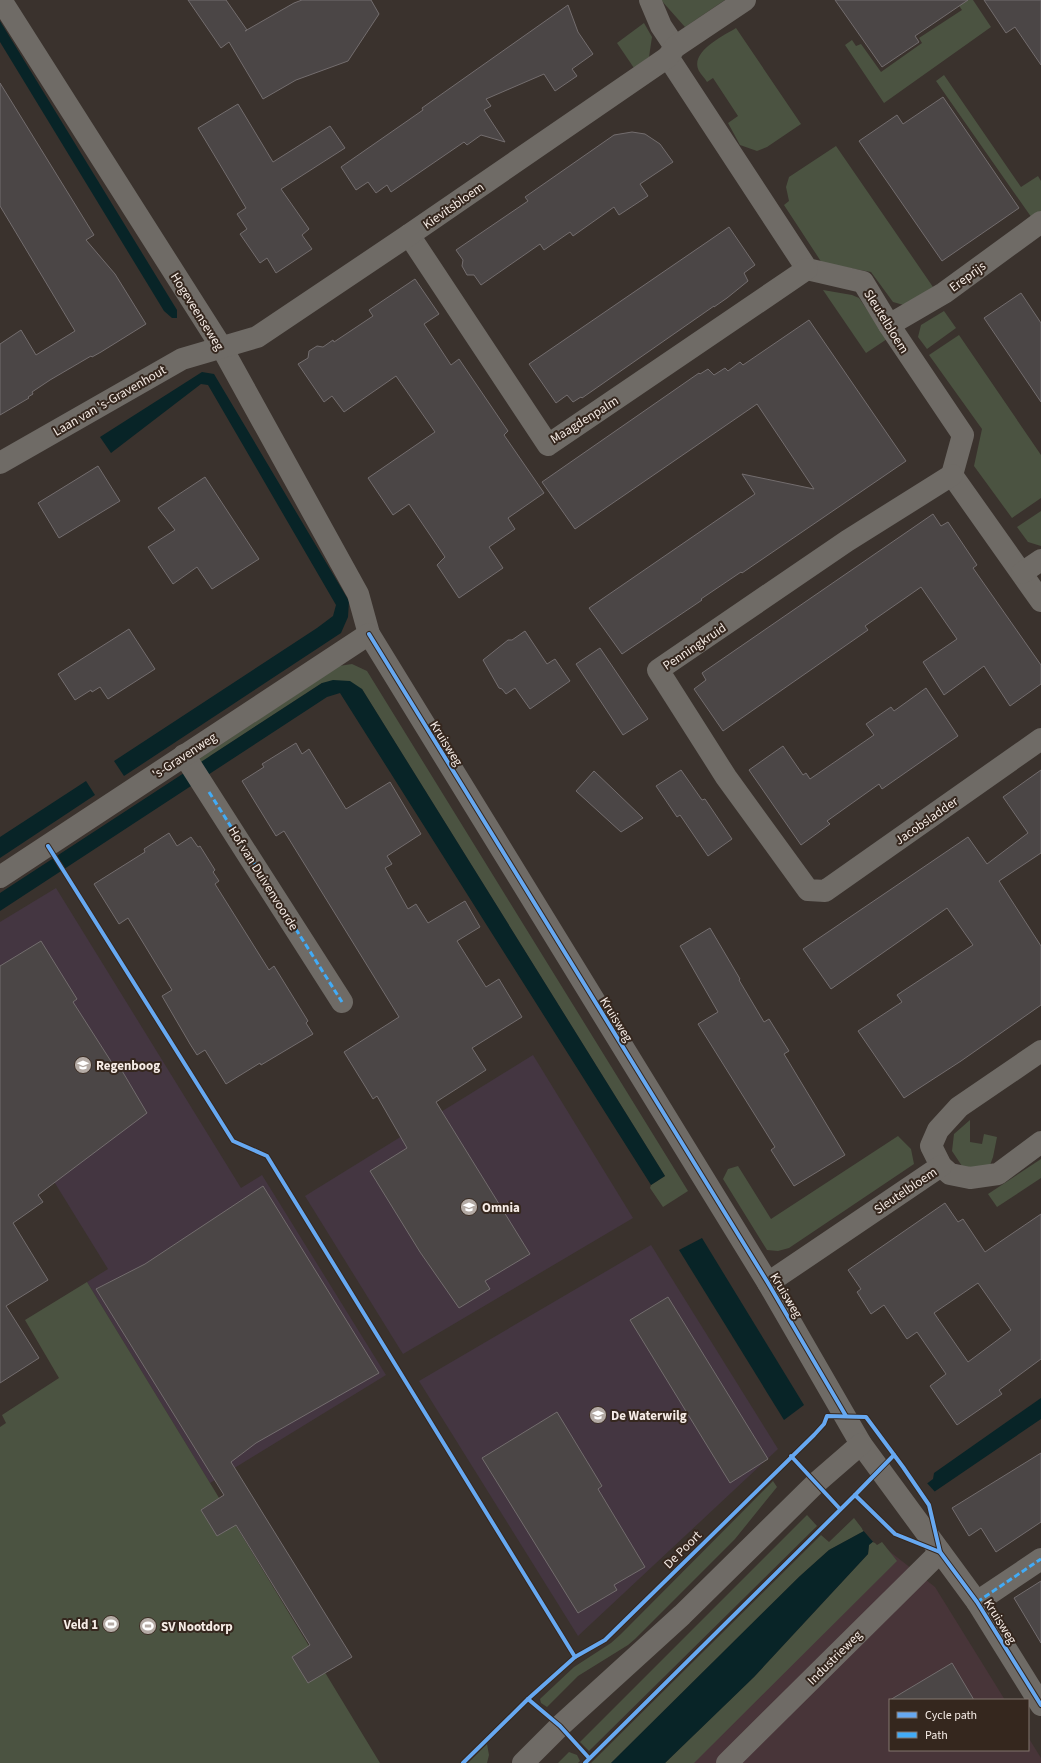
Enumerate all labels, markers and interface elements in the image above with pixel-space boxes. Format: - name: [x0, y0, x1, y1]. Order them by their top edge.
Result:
- street label: Kievitsbloem: [419, 178, 488, 234]
- street label: Ereprijs: [946, 257, 990, 296]
- street label: Hogeveenseweg: [166, 269, 228, 354]
- street label: Sleutelbloem: [859, 286, 913, 357]
- street label: Laan van 's-Gravenhout: [50, 361, 170, 441]
- street label: Maagdenpalm: [547, 392, 622, 448]
- street label: Penningkruid: [659, 619, 730, 675]
- street label: Kruisweg: [425, 718, 467, 770]
- street label: 's-Gravenweg: [149, 728, 220, 783]
- street label: Jacobsladder: [891, 792, 962, 849]
- street label: Hof van Duivenvoorde: [224, 823, 303, 934]
- street label: Kruisweg: [595, 994, 637, 1046]
- school or university icon: Regenboog: [73, 1055, 93, 1075]
- place label: Regenboog: [96, 1057, 160, 1075]
- street label: Sleutelbloem: [870, 1163, 941, 1219]
- school or university icon: Omnia: [459, 1197, 479, 1217]
- place label: Omnia: [482, 1199, 520, 1217]
- street label: Kruisweg: [766, 1269, 807, 1322]
- school or university icon: De Waterwilg: [588, 1405, 608, 1425]
- place label: De Waterwilg: [611, 1407, 687, 1425]
- street label: De Poort: [660, 1526, 706, 1573]
- street label: Kruisweg: [979, 1596, 1021, 1648]
- sports icon: Veld 1: [101, 1614, 121, 1634]
- place label: Veld 1: [63, 1616, 98, 1634]
- sports icon: SV Nootdorp: [138, 1616, 158, 1636]
- place label: SV Nootdorp: [161, 1618, 233, 1636]
- street label: Industrieweg: [803, 1626, 866, 1689]
- legend: [889, 1699, 1029, 1751]
- text: Cycle path: [925, 1707, 977, 1724]
- text: Path: [925, 1727, 948, 1744]

